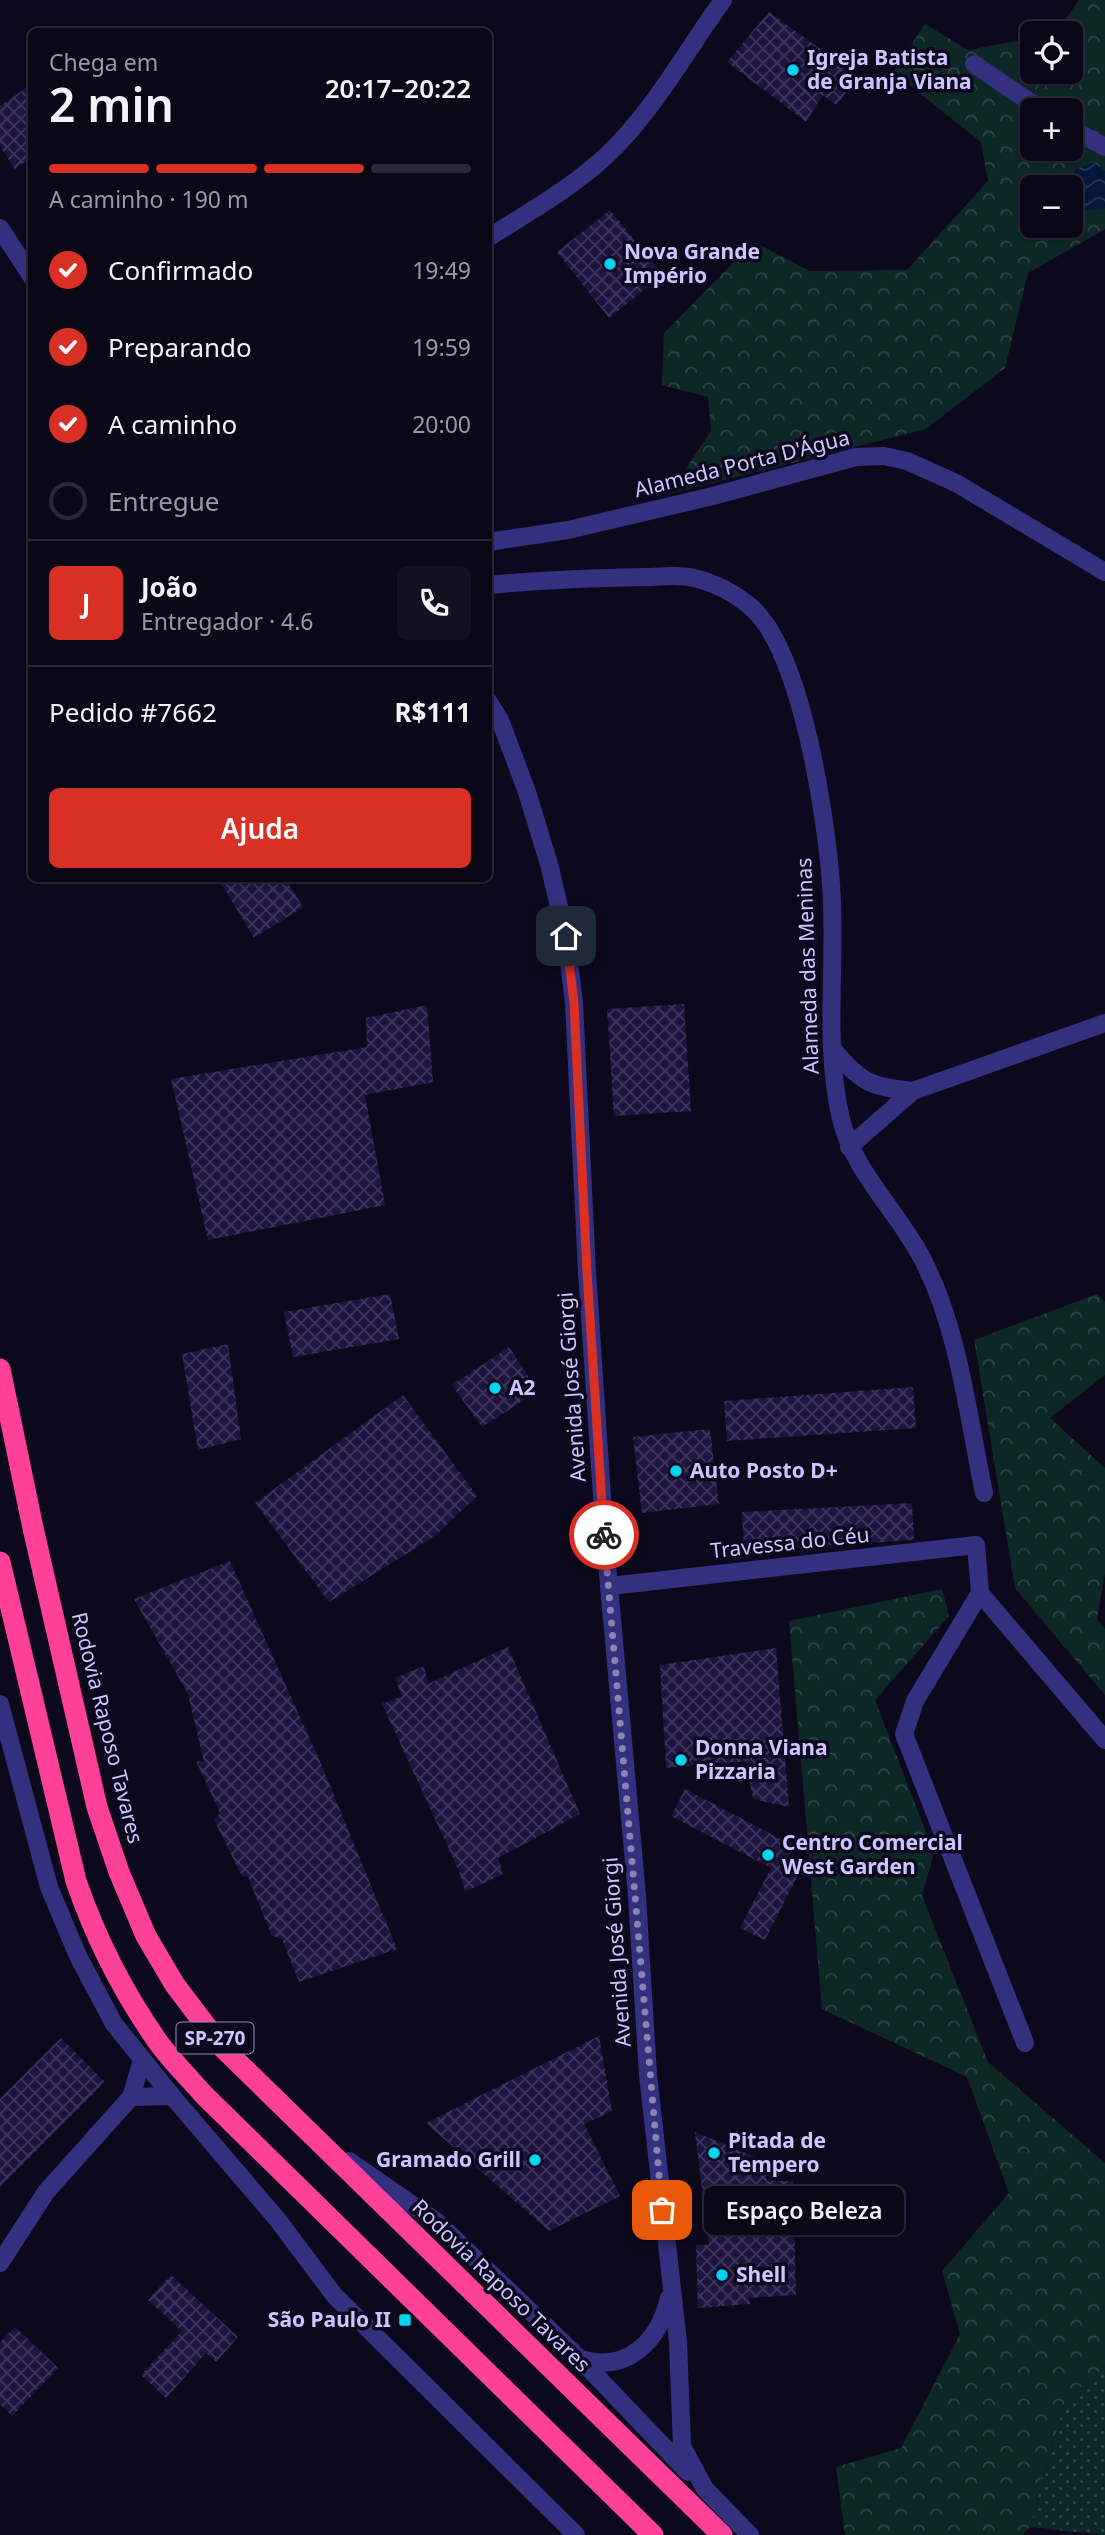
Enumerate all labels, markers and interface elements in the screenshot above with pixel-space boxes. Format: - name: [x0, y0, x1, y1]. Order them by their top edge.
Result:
- map controls: [1020, 21, 1083, 238]
- button: locate: [1020, 21, 1083, 84]
- place label: Igreja Batista de Granja Viana: [807, 43, 972, 95]
- text: Chega em: [49, 46, 158, 78]
- marker: Igreja Batista de Granja Viana: [785, 62, 801, 78]
- text: 20:17–20:22: [325, 70, 471, 106]
- text: 2 min: [49, 73, 174, 135]
- button: +: [1020, 98, 1083, 161]
- button: −: [1020, 175, 1083, 238]
- text: A caminho · 190 m: [49, 183, 248, 215]
- place label: Nova Grande Império: [624, 237, 760, 289]
- icon: check: [49, 251, 87, 289]
- text: Confirmado: [108, 252, 253, 288]
- text: 19:49: [412, 254, 471, 286]
- marker: Nova Grande Império: [602, 256, 618, 272]
- icon: check: [49, 328, 87, 366]
- text: Preparando: [108, 329, 252, 365]
- text: 19:59: [412, 331, 471, 363]
- icon: check: [49, 405, 87, 443]
- text: A caminho: [108, 406, 237, 442]
- text: 20:00: [412, 408, 471, 440]
- street label: Alameda Porta D'Água: [631, 423, 852, 503]
- text: Entregue: [108, 483, 220, 519]
- button: phone: [397, 566, 471, 640]
- text: João: [141, 569, 198, 605]
- text: J: [82, 585, 90, 621]
- text: Entregador · 4.6: [141, 605, 314, 637]
- text: Pedido #7662: [49, 694, 217, 730]
- text: R$111: [394, 694, 471, 730]
- button: Ajuda: [49, 788, 471, 868]
- street label: Alameda das Meninas: [789, 857, 825, 1075]
- pin: [536, 906, 596, 966]
- icon: home: [547, 917, 585, 955]
- street label: Avenida José Giorgi: [550, 1291, 592, 1483]
- place label: A2: [509, 1373, 536, 1401]
- marker: A2: [487, 1380, 503, 1396]
- place label: Auto Posto D+: [690, 1456, 838, 1484]
- marker: Auto Posto D+: [668, 1463, 684, 1479]
- courier: [569, 1500, 639, 1570]
- icon: bike: [585, 1516, 623, 1554]
- street label: Travessa do Céu: [709, 1520, 871, 1564]
- street label: Rodovia Raposo Tavares: [66, 1609, 150, 1846]
- place label: Donna Viana Pizzaria: [695, 1733, 828, 1785]
- marker: Donna Viana Pizzaria: [673, 1752, 689, 1768]
- place label: Centro Comercial West Garden: [782, 1828, 963, 1880]
- marker: Centro Comercial West Garden: [760, 1847, 776, 1863]
- street label: Avenida José Giorgi: [595, 1856, 637, 2048]
- road number: SP-270: [176, 2022, 254, 2054]
- place label: Pitada de Tempero: [728, 2126, 826, 2178]
- place label: Gramado Grill: [376, 2145, 521, 2173]
- marker: Pitada de Tempero: [706, 2145, 722, 2161]
- marker: Gramado Grill: [527, 2152, 543, 2168]
- pin: [632, 2180, 692, 2240]
- callout: Espaço Beleza: [704, 2186, 903, 2234]
- icon: bag: [643, 2191, 681, 2229]
- street label: Rodovia Raposo Tavares: [407, 2193, 597, 2378]
- text: Espaço Beleza: [726, 2194, 882, 2226]
- place label: Shell: [736, 2260, 786, 2288]
- marker: Shell: [714, 2267, 730, 2283]
- place label: São Paulo II: [268, 2305, 391, 2333]
- marker: São Paulo II: [397, 2312, 413, 2328]

